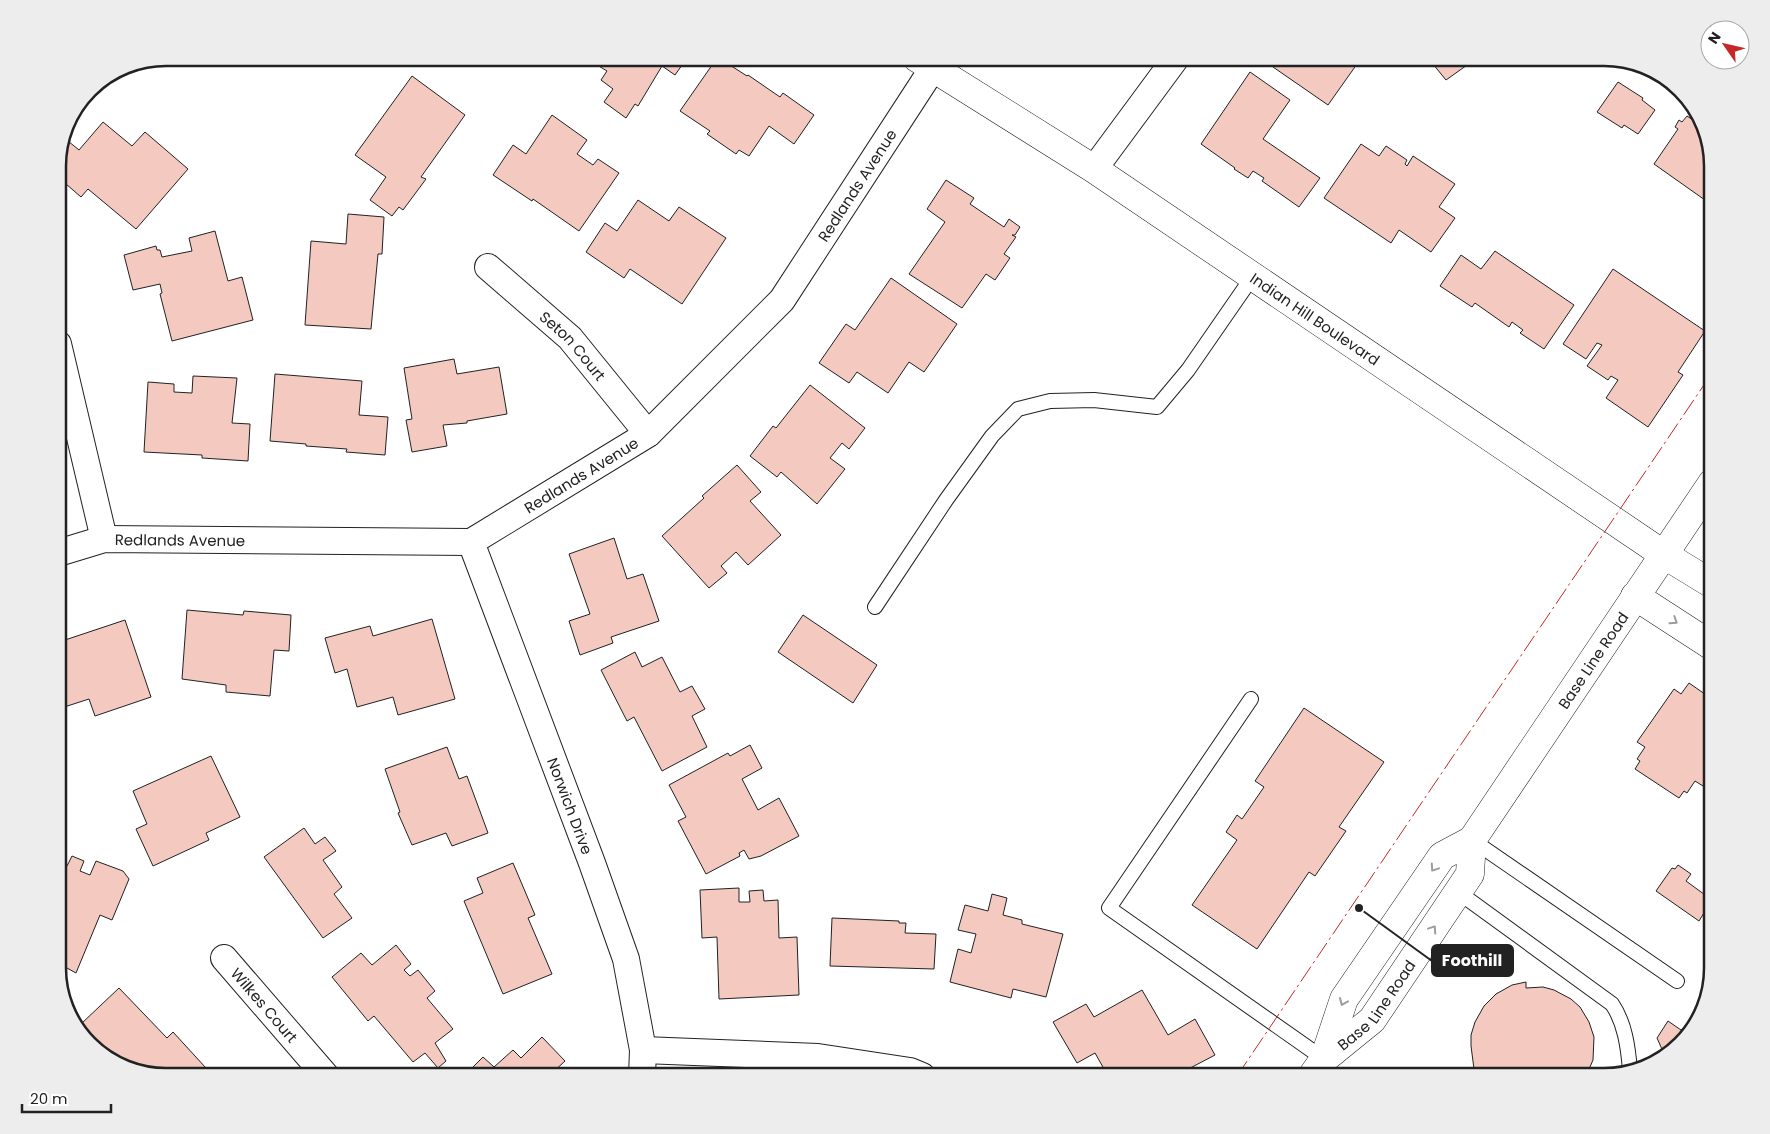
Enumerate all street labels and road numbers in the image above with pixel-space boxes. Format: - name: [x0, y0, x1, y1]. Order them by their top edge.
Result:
- street label: Redlands Avenue: [812, 125, 901, 246]
- street label: Indian Hill Boulevard: [1246, 267, 1384, 370]
- street label: Seton Court: [535, 306, 611, 385]
- street label: Redlands Avenue: [520, 432, 642, 518]
- street label: Redlands Avenue: [115, 529, 245, 551]
- street label: Base Line Road: [1553, 608, 1633, 713]
- street label: Norwich Drive: [543, 754, 598, 857]
- street label: Base Line Road: [1333, 956, 1420, 1055]
- street label: Wilkes Court: [226, 963, 303, 1047]

